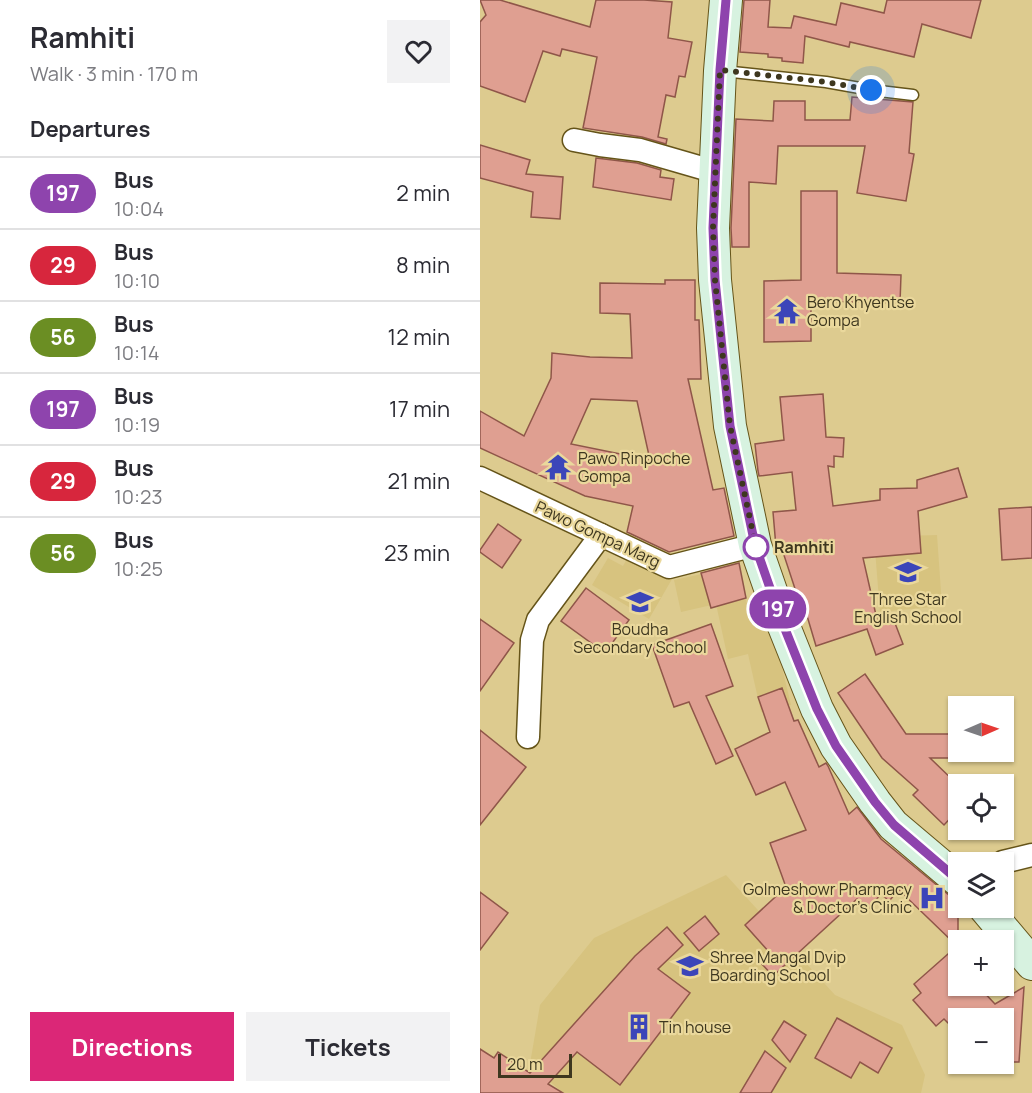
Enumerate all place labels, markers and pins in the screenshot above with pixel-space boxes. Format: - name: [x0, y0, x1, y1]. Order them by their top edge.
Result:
- place label: Bero Khyentse Gompa: [807, 291, 914, 331]
- temple icon: Bero Khyentse Gompa: [772, 296, 802, 326]
- place label: Pawo Rinpoche Gompa: [578, 447, 690, 487]
- temple icon: Pawo Rinpoche Gompa: [543, 452, 573, 482]
- marker: Ramhiti: [743, 534, 769, 560]
- place label: Ramhiti: [774, 536, 834, 558]
- school or university icon: Three Star English School: [893, 557, 923, 587]
- school or university icon: Boudha Secondary School: [625, 587, 655, 617]
- place label: Three Star English School: [854, 588, 962, 628]
- place label: Boudha Secondary School: [573, 618, 707, 658]
- place label: Golmeshowr Pharmacy & Doctor's Clinic: [743, 878, 913, 918]
- hospital icon: Golmeshowr Pharmacy & Doctor's Clinic: [917, 883, 947, 913]
- place label: Shree Mangal Dvip Boarding School: [710, 946, 846, 986]
- school or university icon: Shree Mangal Dvip Boarding School: [675, 951, 705, 981]
- building icon: Tin house: [624, 1012, 654, 1042]
- place label: Tin house: [659, 1016, 731, 1038]

